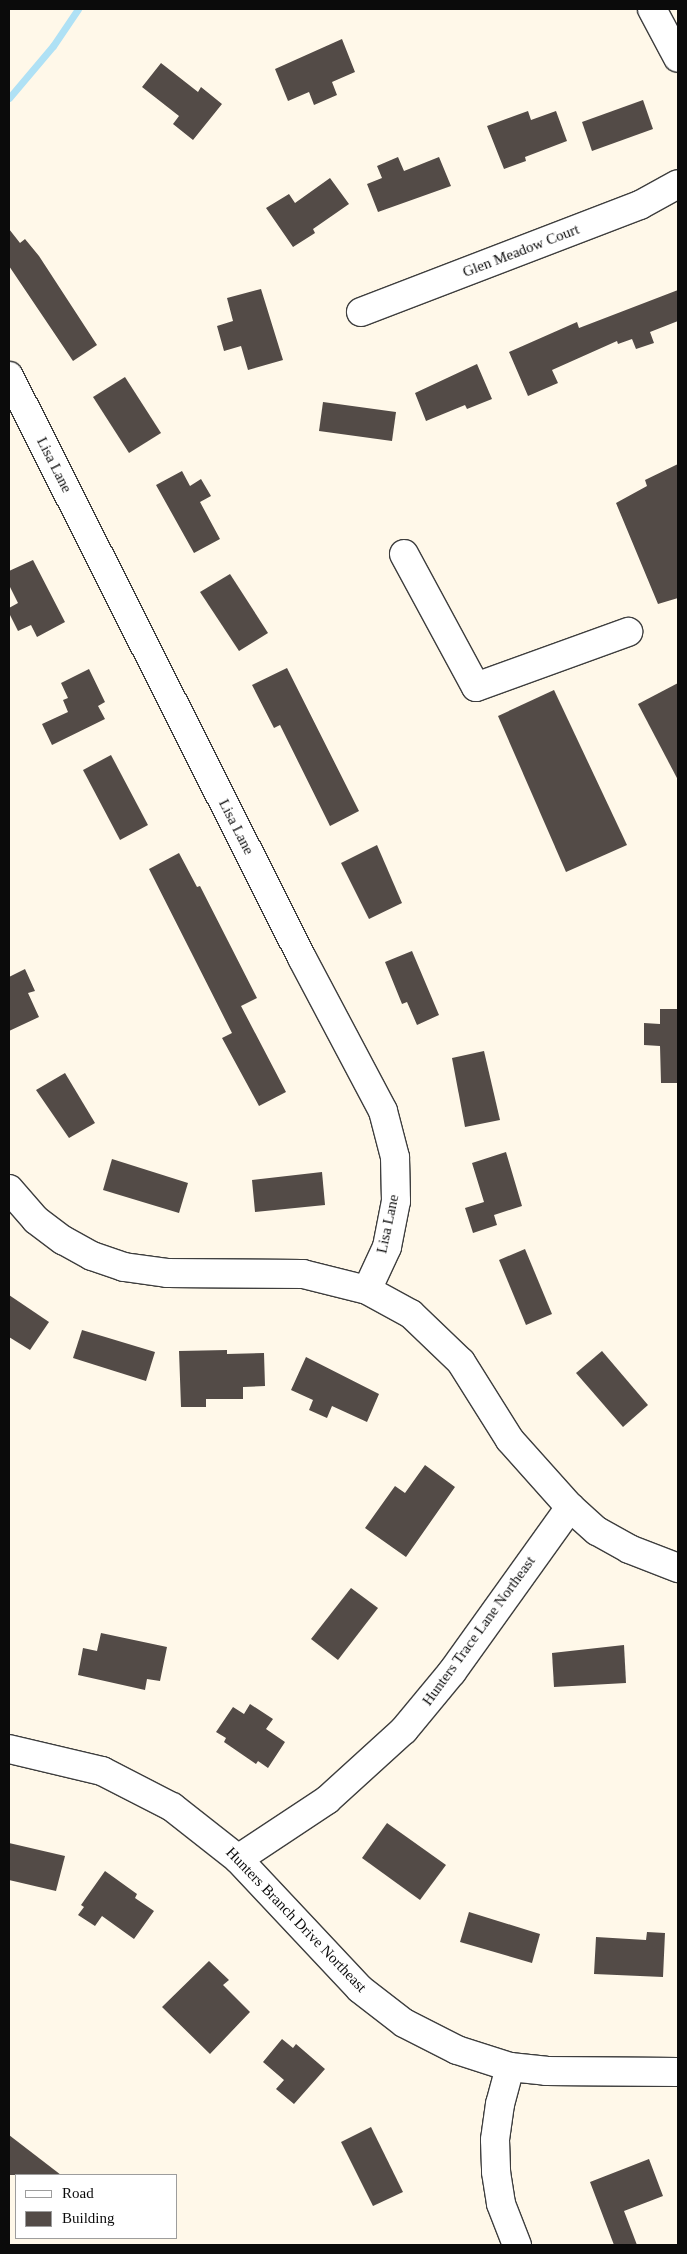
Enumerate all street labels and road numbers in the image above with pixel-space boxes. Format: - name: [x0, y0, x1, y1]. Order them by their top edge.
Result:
- street label: Glen Meadow Court: [460, 221, 582, 281]
- street label: Lisa Lane: [32, 434, 76, 496]
- street label: Lisa Lane: [214, 796, 258, 858]
- street label: Lisa Lane: [373, 1193, 403, 1255]
- street label: Hunters Trace Lane Northeast: [419, 1553, 539, 1709]
- street label: Hunters Branch Drive Northeast: [222, 1844, 370, 1996]

